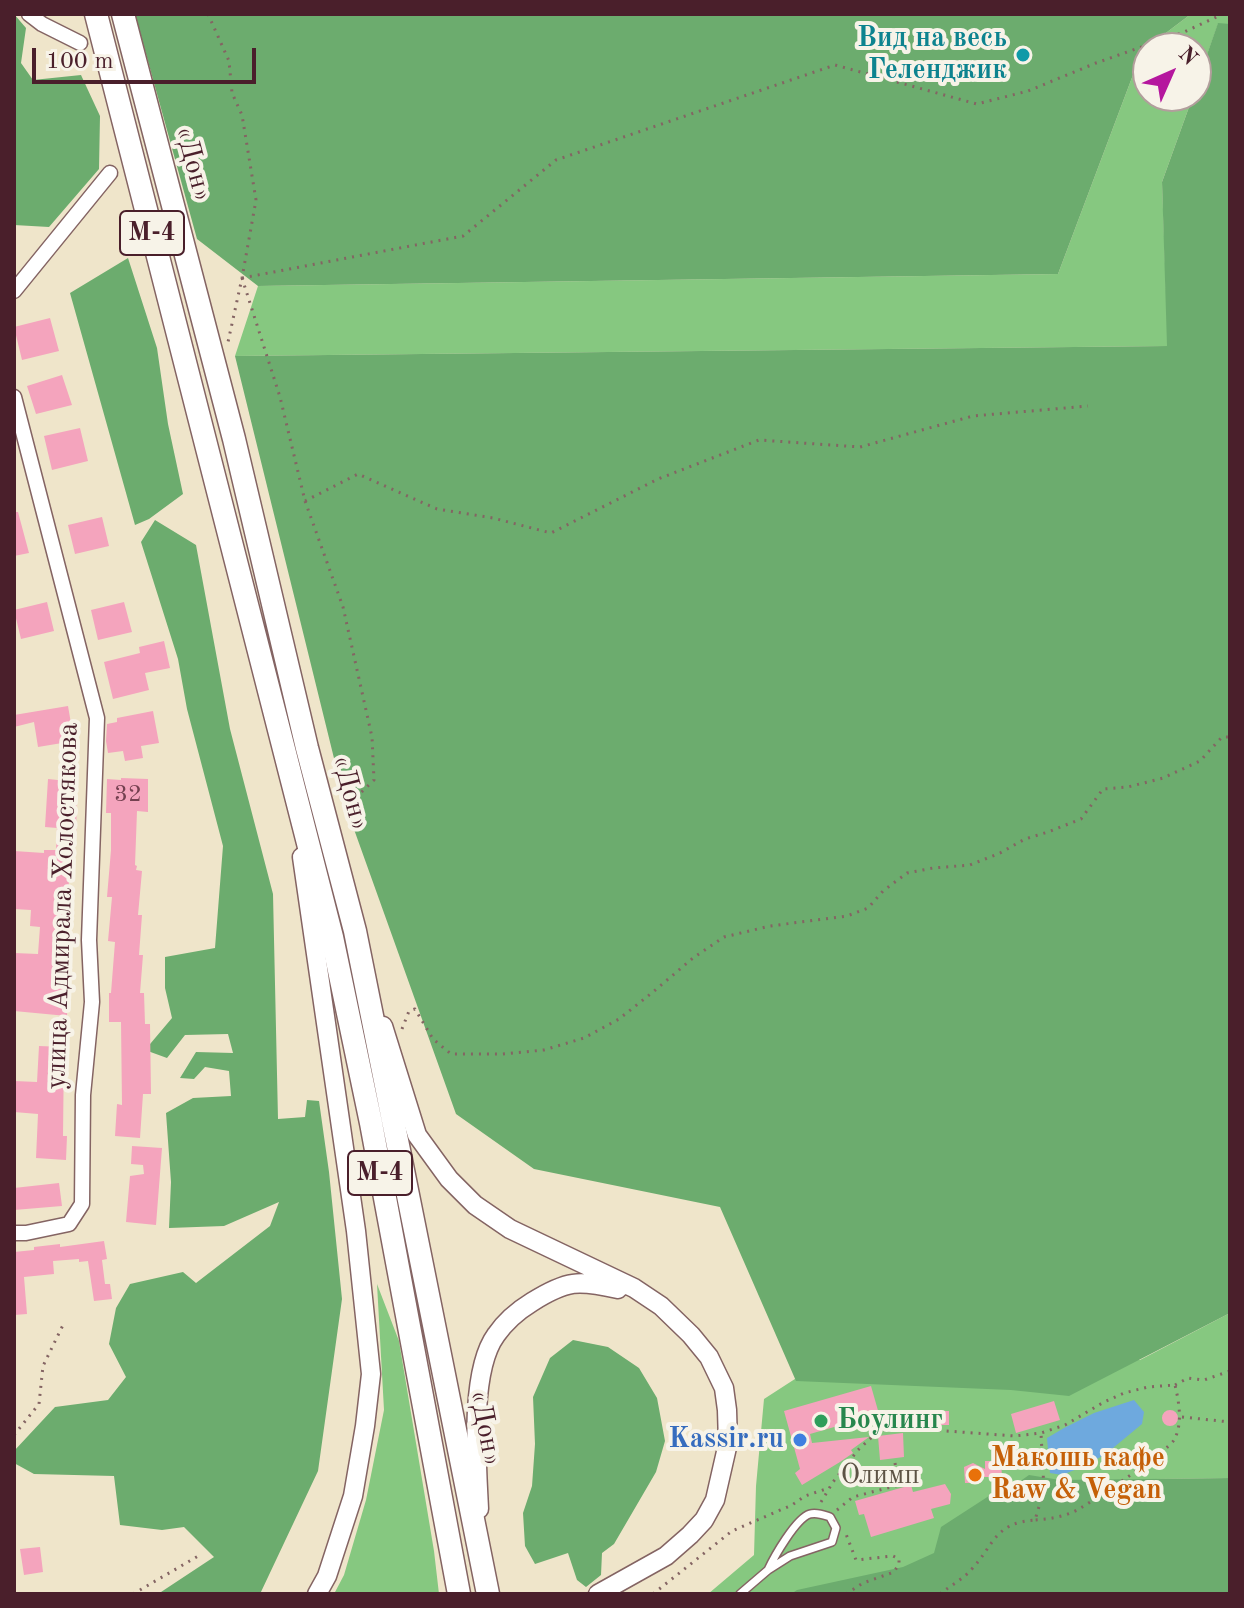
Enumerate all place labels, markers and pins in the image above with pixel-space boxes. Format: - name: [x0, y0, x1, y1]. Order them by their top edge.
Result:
- place label: Вид на весь Геленджик: [857, 22, 1007, 88]
- marker: Вид на весь Геленджик: [1014, 46, 1032, 64]
- place label: Боулинг: [837, 1404, 943, 1438]
- marker: Боулинг: [812, 1412, 830, 1430]
- place label: Kassir.ru: [668, 1423, 784, 1457]
- marker: Kassir.ru: [791, 1431, 809, 1449]
- place label: Макошь кафе Raw & Vegan: [991, 1442, 1165, 1508]
- marker: Макошь кафе Raw & Vegan: [966, 1466, 984, 1484]

